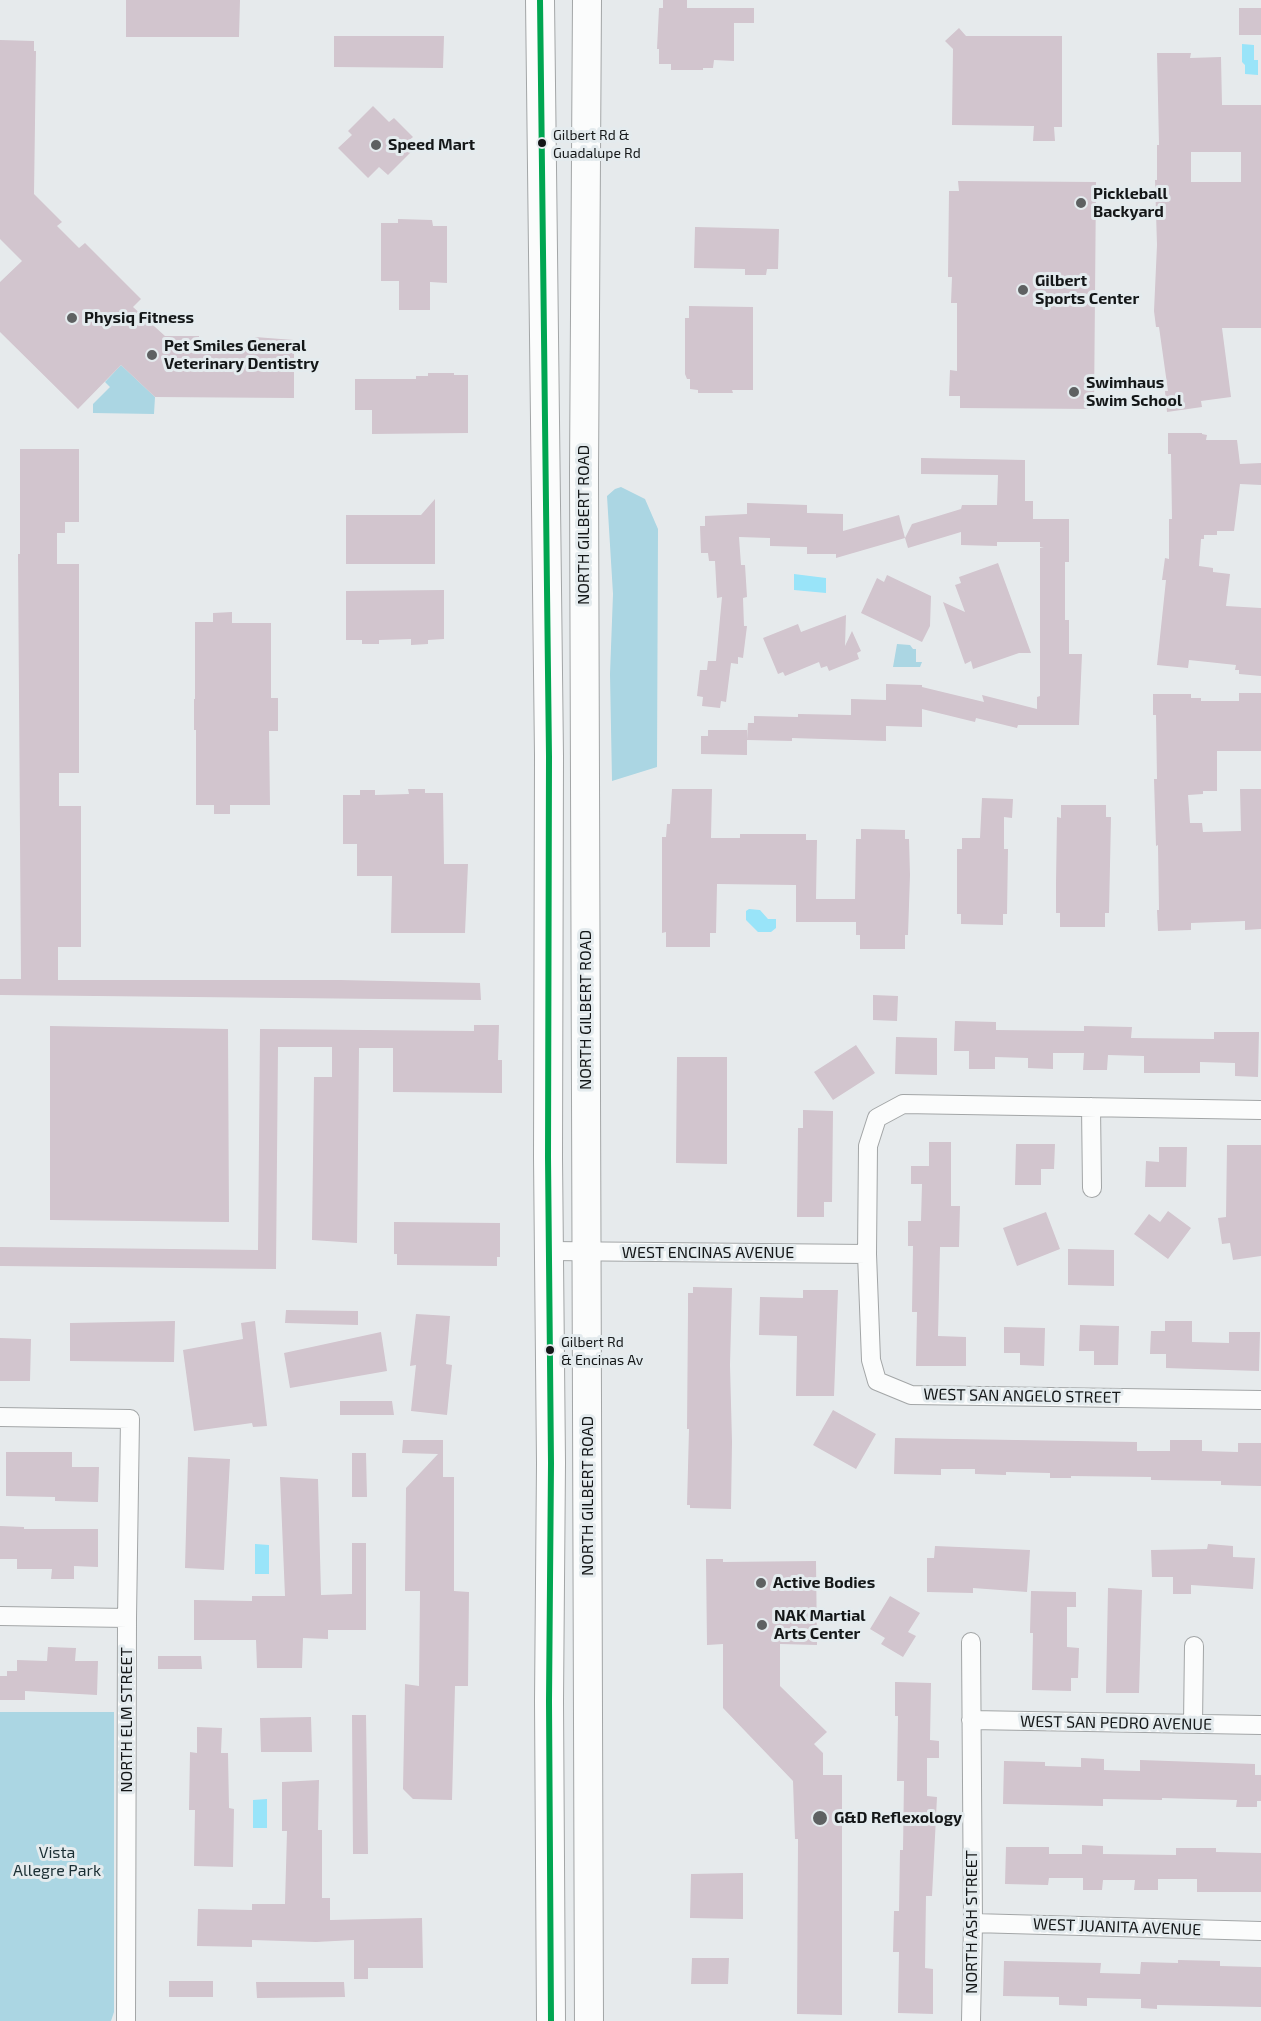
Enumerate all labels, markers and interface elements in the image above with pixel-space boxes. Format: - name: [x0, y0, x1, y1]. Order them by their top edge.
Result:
- place label: Gilbert Rd & Guadalupe Rd: [553, 127, 641, 160]
- place label: Speed Mart: [388, 135, 475, 155]
- marker: Gilbert Rd & Guadalupe Rd: [536, 137, 548, 149]
- marker: Speed Mart: [369, 138, 383, 152]
- place label: Pickleball Backyard: [1093, 184, 1168, 222]
- marker: Pickleball Backyard: [1074, 196, 1088, 210]
- place label: Gilbert Sports Center: [1035, 271, 1139, 309]
- marker: Gilbert Sports Center: [1016, 283, 1030, 297]
- place label: Physiq Fitness: [84, 308, 194, 328]
- marker: Physiq Fitness: [65, 311, 79, 325]
- place label: Pet Smiles General Veterinary Dentistry: [164, 336, 319, 374]
- marker: Pet Smiles General Veterinary Dentistry: [145, 348, 159, 362]
- place label: Swimhaus Swim School: [1086, 373, 1182, 411]
- marker: Swimhaus Swim School: [1067, 385, 1081, 399]
- street label: NORTH GILBERT ROAD: [574, 445, 594, 605]
- street label: NORTH GILBERT ROAD: [576, 930, 596, 1090]
- street label: WEST ENCINAS AVENUE: [622, 1243, 794, 1263]
- place label: Gilbert Rd & Encinas Av: [561, 1334, 643, 1366]
- marker: Gilbert Rd & Encinas Av: [544, 1344, 556, 1356]
- street label: WEST SAN ANGELO STREET: [923, 1385, 1121, 1407]
- street label: NORTH GILBERT ROAD: [578, 1416, 598, 1576]
- place label: Active Bodies: [773, 1573, 875, 1593]
- marker: Active Bodies: [754, 1576, 768, 1590]
- place label: NAK Martial Arts Center: [774, 1606, 866, 1644]
- marker: NAK Martial Arts Center: [755, 1618, 769, 1632]
- street label: NORTH ELM STREET: [117, 1647, 137, 1793]
- street label: WEST SAN PEDRO AVENUE: [1020, 1712, 1212, 1734]
- place label: G&D Reflexology: [834, 1808, 962, 1828]
- marker: G&D Reflexology: [811, 1809, 829, 1827]
- park label: Vista Allegre Park: [13, 1843, 101, 1881]
- street label: NORTH ASH STREET: [962, 1850, 982, 1994]
- street label: WEST JUANITA AVENUE: [1033, 1914, 1201, 1940]

